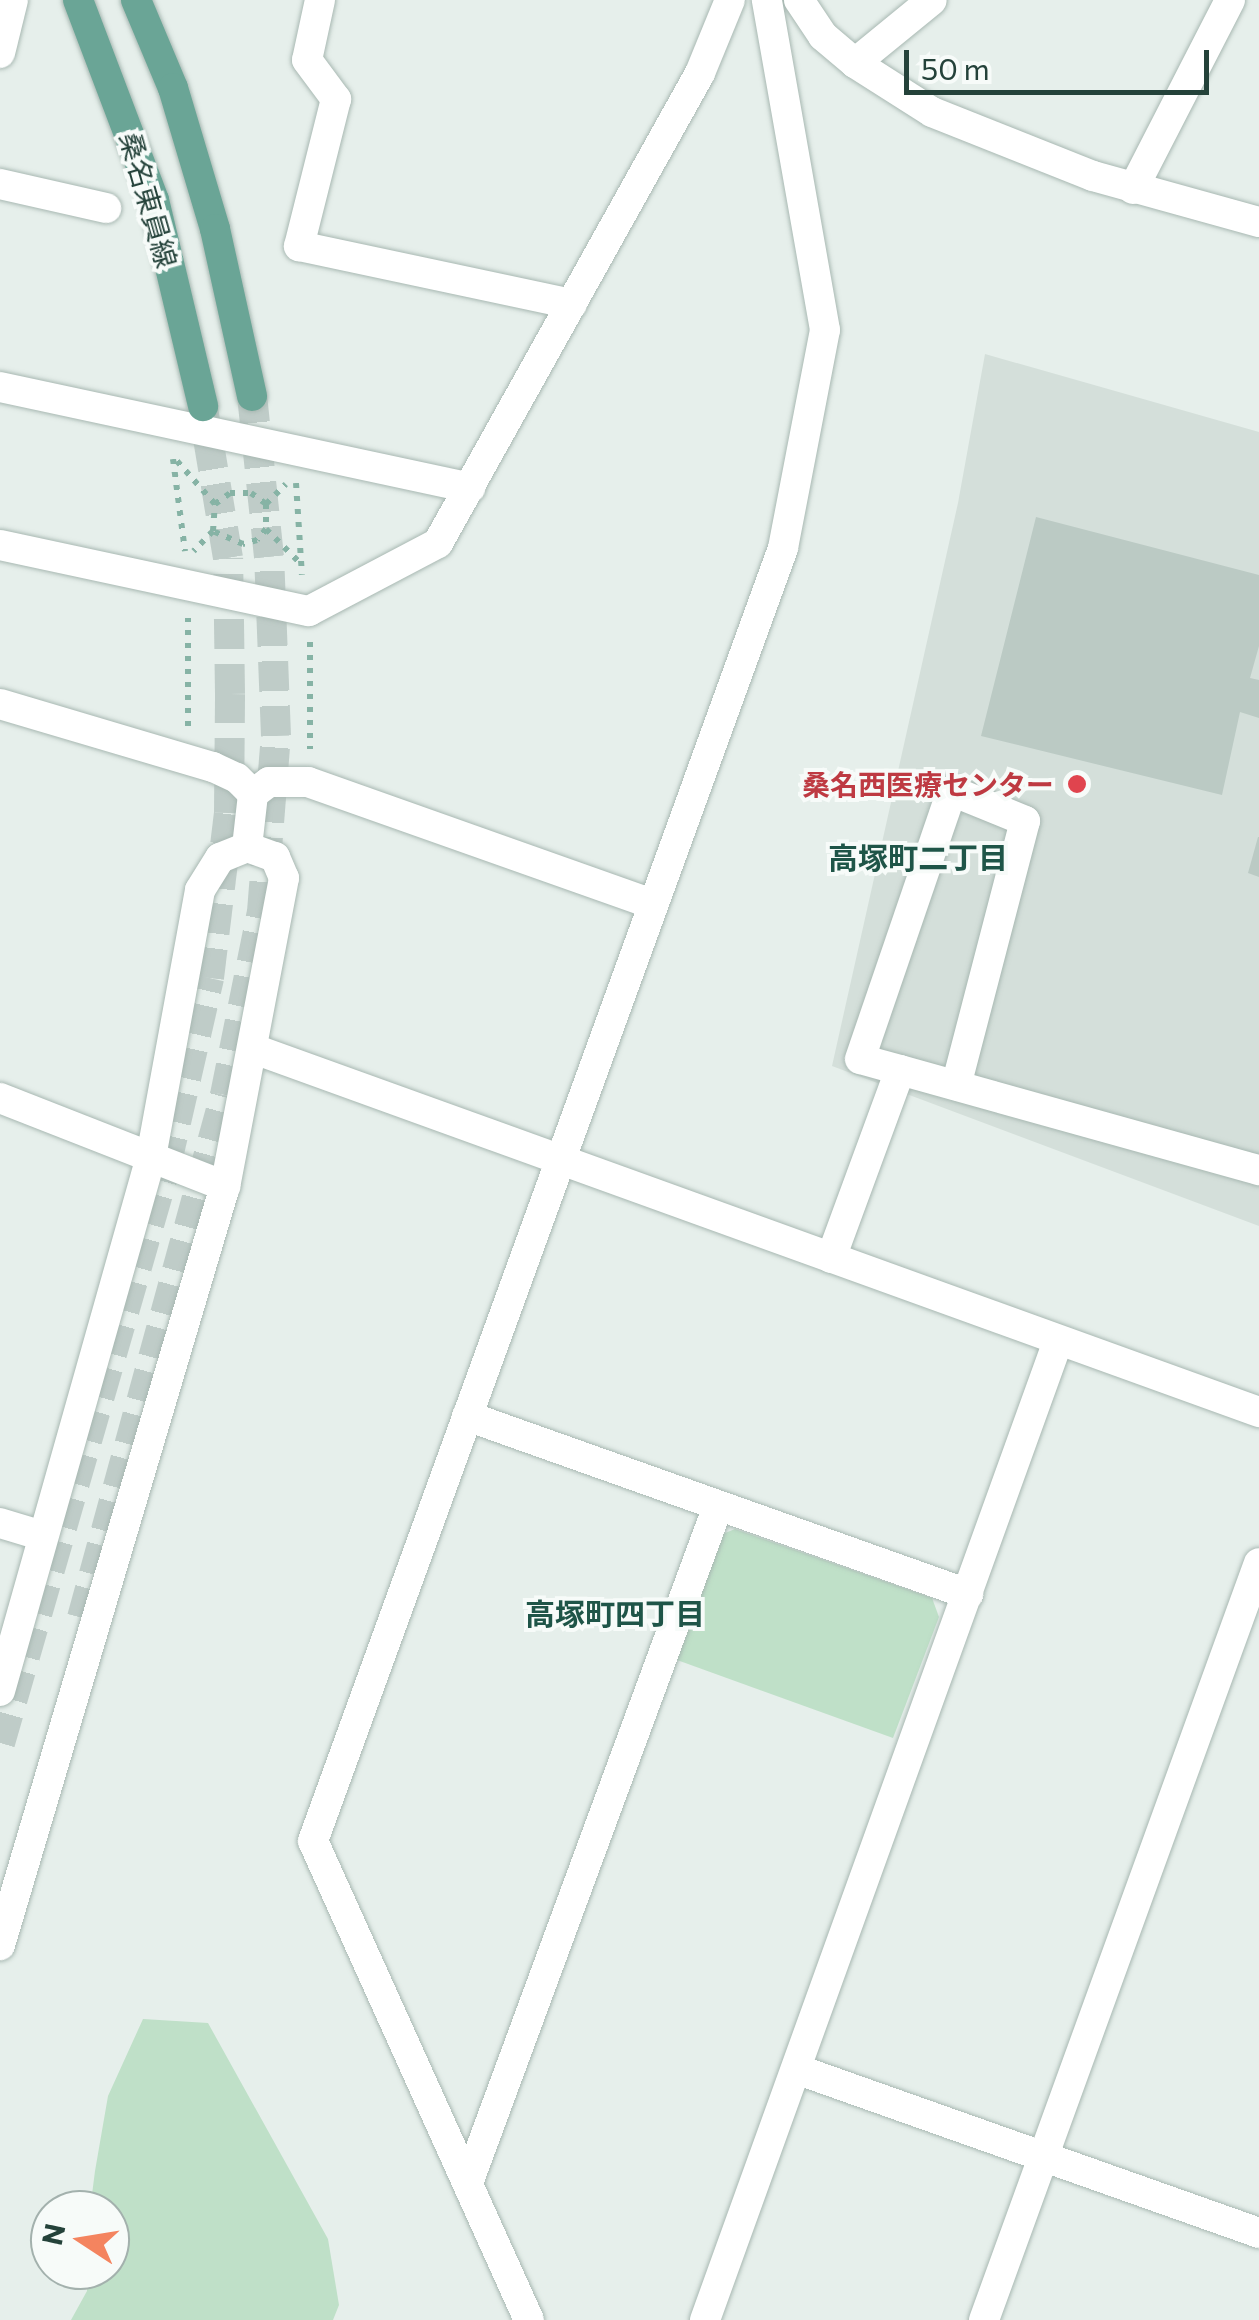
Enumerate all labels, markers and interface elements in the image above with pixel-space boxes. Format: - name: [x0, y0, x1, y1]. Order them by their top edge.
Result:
- scale bar: [909, 30, 1214, 92]
- text: 50 m: [921, 49, 990, 86]
- street label: 桑名東員線: [114, 128, 184, 272]
- place label: 桑名西医療センター: [802, 767, 1054, 801]
- marker: 桑名西医療センター: [1064, 771, 1090, 797]
- district label: 高塚町二丁目: [828, 839, 1008, 875]
- district label: 高塚町四丁目: [525, 1595, 705, 1631]
- north arrow: [30, 2190, 130, 2290]
- text: N: [34, 2220, 71, 2248]

